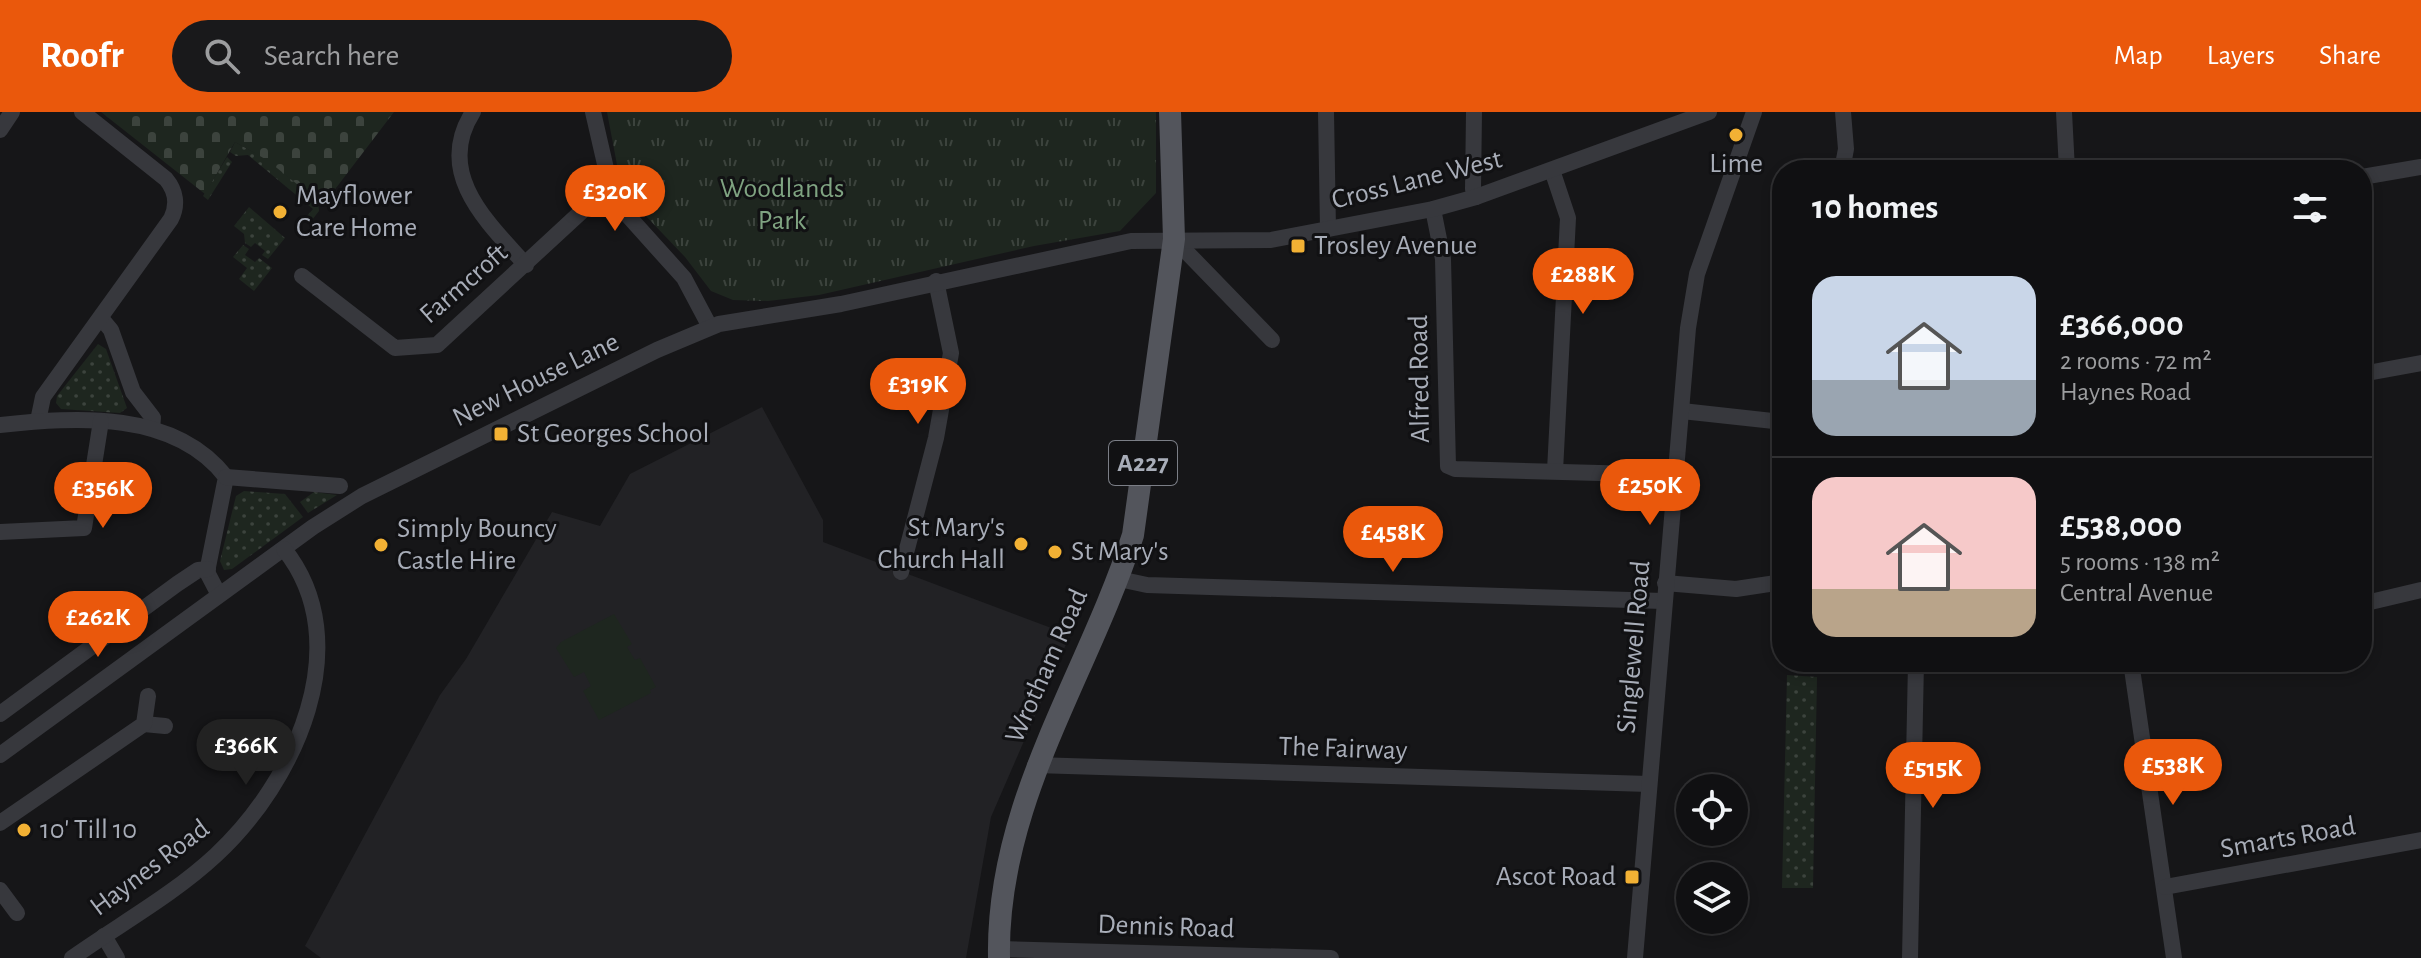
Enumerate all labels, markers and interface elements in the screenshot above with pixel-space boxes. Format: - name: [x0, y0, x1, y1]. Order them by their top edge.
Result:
- search box: [172, 20, 732, 92]
- icon: search: [200, 34, 244, 78]
- text: Roofr: [40, 37, 124, 75]
- text: Search here: [264, 41, 399, 71]
- text: Map: [2114, 42, 2163, 70]
- text: Layers: [2207, 42, 2275, 70]
- text: Share: [2319, 42, 2381, 70]
- marker: Lime: [1727, 126, 1745, 144]
- street label: Cross Lane West: [1329, 145, 1505, 215]
- place label: Lime: [1709, 150, 1763, 178]
- pin: £320K: [559, 165, 671, 233]
- park label: Woodlands Park: [720, 175, 844, 235]
- text: £320K: [583, 178, 647, 204]
- place label: Mayflower Care Home: [296, 182, 417, 242]
- icon: filters: [2288, 186, 2332, 230]
- text: 10 homes: [1812, 191, 1938, 225]
- marker: Mayflower Care Home: [271, 203, 289, 221]
- place label: Trosley Avenue: [1314, 232, 1477, 260]
- marker: Trosley Avenue: [1289, 237, 1307, 255]
- street label: Farmcroft: [415, 239, 513, 329]
- pin: £288K: [1527, 248, 1639, 316]
- text: £288K: [1551, 261, 1615, 287]
- icon: home: [1876, 308, 1972, 404]
- text: £366,000: [2060, 308, 2184, 342]
- street label: Alfred Road: [1405, 315, 1435, 443]
- street label: New House Lane: [448, 328, 624, 432]
- text: 2 rooms · 72 m²: [2060, 348, 2212, 374]
- pin: £319K: [862, 358, 974, 426]
- text: £319K: [888, 371, 948, 397]
- text: Haynes Road: [2060, 379, 2191, 405]
- place label: St Georges School: [517, 420, 709, 448]
- marker: St Georges School: [492, 425, 510, 443]
- road number: A227: [1109, 441, 1177, 485]
- pin: £250K: [1594, 459, 1706, 527]
- pin: £356K: [47, 462, 159, 530]
- text: £250K: [1618, 472, 1682, 498]
- text: £356K: [72, 475, 134, 501]
- pin: £458K: [1337, 506, 1449, 574]
- icon: home: [1876, 509, 1972, 605]
- text: £538,000: [2060, 509, 2182, 543]
- place label: St Mary's Church Hall: [878, 514, 1005, 574]
- place label: Simply Bouncy Castle Hire: [397, 515, 557, 575]
- text: £458K: [1361, 519, 1425, 545]
- marker: St Mary's Church Hall: [1012, 535, 1030, 553]
- marker: Simply Bouncy Castle Hire: [372, 536, 390, 554]
- place label: St Mary's: [1071, 538, 1169, 566]
- marker: St Mary's: [1046, 543, 1064, 561]
- text: 5 rooms · 138 m²: [2060, 549, 2220, 575]
- street label: Singlewell Road: [1612, 559, 1656, 735]
- text: Central Avenue: [2060, 580, 2213, 606]
- street label: Wrotham Road: [1001, 585, 1093, 747]
- pin: £262K: [42, 591, 154, 659]
- text: £262K: [66, 604, 130, 630]
- pin: £366K: [190, 719, 302, 787]
- text: £366K: [214, 732, 278, 758]
- street label: The Fairway: [1278, 733, 1408, 765]
- pin: £538K: [2117, 739, 2229, 807]
- pin: £515K: [1877, 742, 1989, 810]
- text: £538K: [2142, 752, 2204, 778]
- text: £515K: [1904, 755, 1962, 781]
- map controls: [1676, 774, 1748, 934]
- button: locate: [1676, 774, 1748, 846]
- street label: Smarts Road: [2218, 812, 2358, 864]
- street label: Haynes Road: [85, 814, 215, 922]
- place label: 10' Till 10: [40, 816, 137, 844]
- marker: 10' Till 10: [15, 821, 33, 839]
- button: layers: [1676, 862, 1748, 934]
- place label: Ascot Road: [1496, 863, 1616, 891]
- marker: Ascot Road: [1623, 868, 1641, 886]
- street label: Dennis Road: [1097, 911, 1235, 943]

